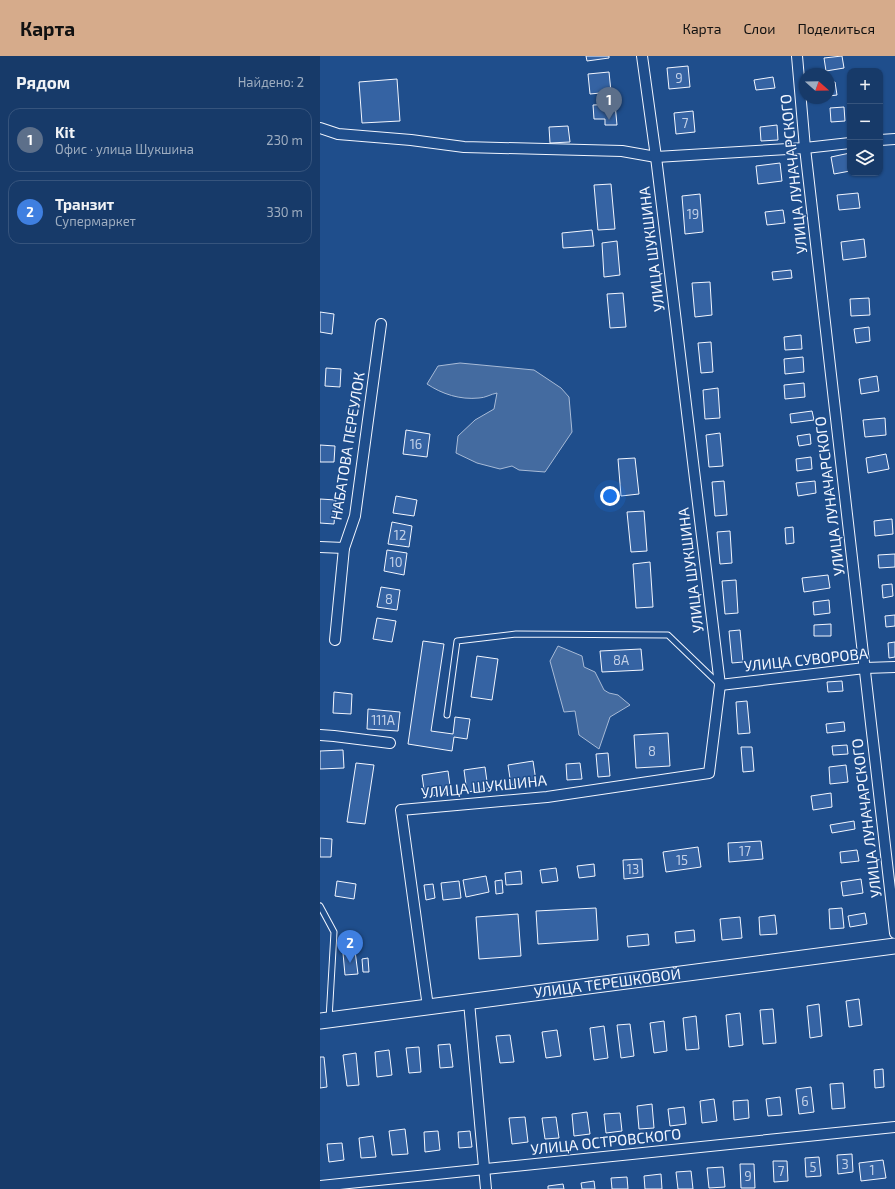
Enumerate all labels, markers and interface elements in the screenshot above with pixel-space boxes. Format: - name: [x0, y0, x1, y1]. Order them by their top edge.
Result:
- text: Карта: [20, 17, 75, 40]
- text: Карта: [682, 20, 721, 37]
- text: Слои: [743, 20, 775, 37]
- text: Поделиться: [797, 20, 875, 37]
- north arrow: [799, 68, 835, 104]
- map controls: [847, 68, 883, 176]
- button: +: [847, 68, 883, 104]
- house number: 9: [675, 70, 683, 86]
- text: Рядом: [16, 72, 70, 92]
- text: Найдено: 2: [238, 74, 304, 90]
- pin: 1: [596, 87, 622, 120]
- street label: УЛИЦА ЛУНАЧАРСКОГО: [776, 93, 810, 255]
- button: −: [847, 104, 883, 140]
- house number: 7: [682, 115, 689, 131]
- text: Kit: [55, 123, 75, 141]
- text: 1: [27, 132, 33, 148]
- text: 230 m: [266, 132, 303, 148]
- button: layers: [847, 140, 883, 176]
- text: Офис · улица Шукшина: [55, 141, 194, 157]
- street label: УЛИЦА ШУКШИНА: [634, 185, 668, 313]
- text: Транзит: [55, 195, 114, 213]
- text: 2: [26, 204, 34, 220]
- text: 330 m: [266, 204, 303, 220]
- house number: 19: [687, 206, 699, 222]
- text: Супермаркет: [55, 213, 136, 229]
- street label: НАБАТОВА ПЕРЕУЛОК: [326, 371, 368, 521]
- street label: УЛИЦА ЛУНАЧАРСКОГО: [810, 415, 848, 577]
- house number: 16: [410, 436, 422, 452]
- your location: [600, 486, 620, 506]
- street label: УЛИЦА ШУКШИНА: [673, 506, 707, 634]
- house number: 12: [394, 527, 406, 543]
- house number: 10: [389, 554, 403, 570]
- house number: 8: [385, 591, 393, 607]
- street label: УЛИЦА СУВОРОВА: [743, 643, 870, 674]
- house number: 8А: [613, 652, 629, 668]
- house number: 111А: [371, 712, 395, 728]
- street label: УЛИЦА ЛУНАЧАРСКОГО: [847, 737, 885, 899]
- house number: 8: [648, 743, 656, 759]
- street label: УЛИЦА ШУКШИНА: [420, 770, 548, 802]
- house number: 17: [739, 843, 751, 859]
- house number: 15: [676, 852, 688, 868]
- house number: 13: [627, 861, 639, 877]
- pin: 2: [337, 930, 363, 963]
- street label: УЛИЦА ТЕРЕШКОВОЙ: [533, 964, 682, 1001]
- house number: 6: [801, 1093, 809, 1109]
- street label: УЛИЦА ОСТРОВСКОГО: [530, 1124, 682, 1158]
- house number: 3: [841, 1156, 849, 1172]
- house number: 5: [810, 1159, 817, 1175]
- house number: 1: [869, 1162, 875, 1178]
- house number: 7: [778, 1163, 785, 1179]
- house number: 9: [744, 1168, 752, 1184]

